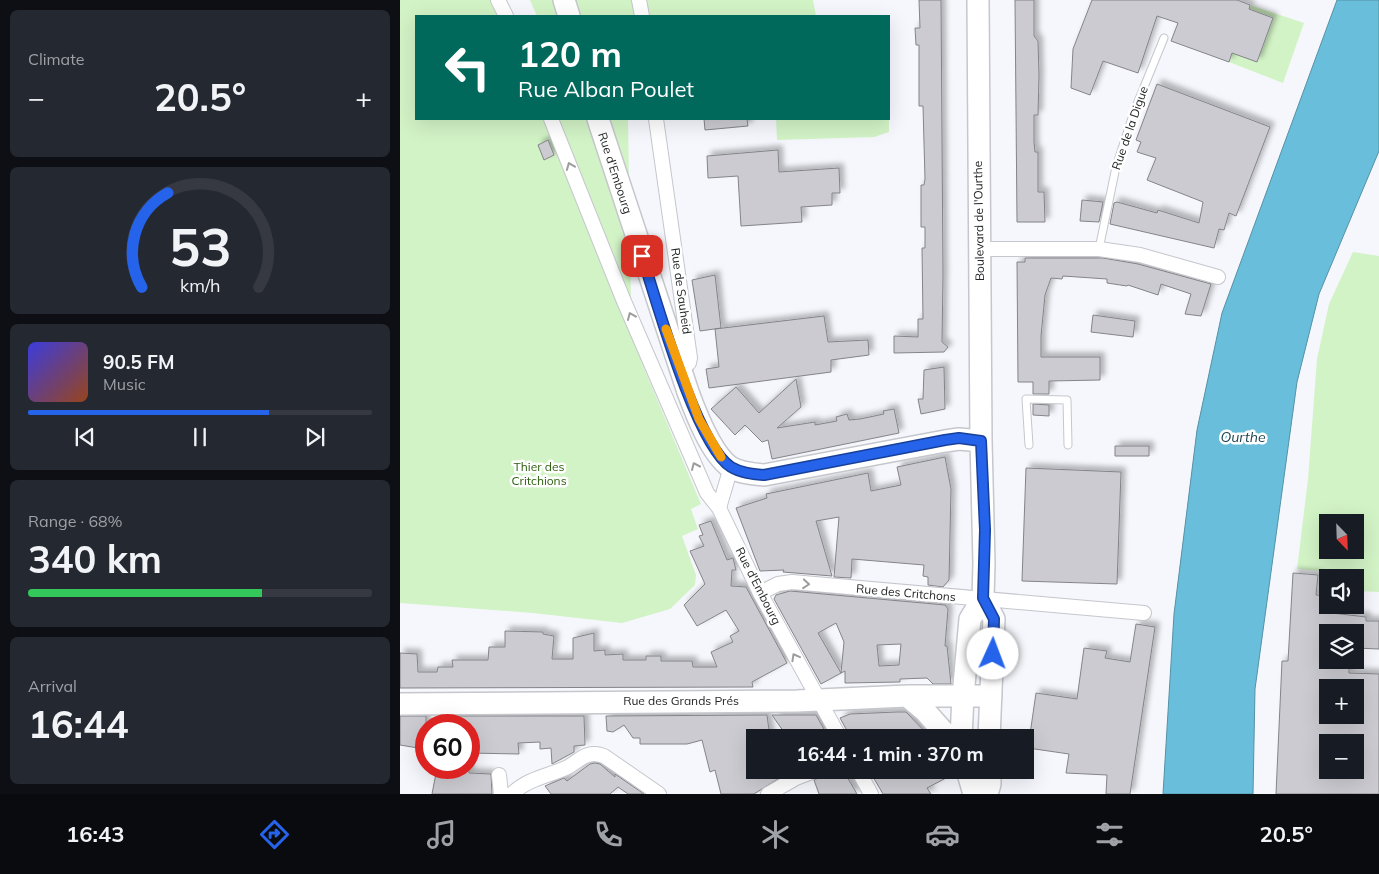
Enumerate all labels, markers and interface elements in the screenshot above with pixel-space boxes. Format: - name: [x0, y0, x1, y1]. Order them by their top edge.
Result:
- text: 120 m: [518, 32, 622, 76]
- icon: left: [435, 35, 500, 100]
- text: Climate: [28, 49, 84, 69]
- text: 20.5°: [154, 73, 246, 121]
- text: Rue Alban Poulet: [518, 75, 694, 103]
- text: −: [28, 80, 45, 115]
- text: +: [355, 80, 372, 115]
- street label: Rue de la Digue: [1108, 84, 1151, 172]
- street label: Rue d'Embourg: [595, 130, 636, 216]
- street label: Boulevard de l'Ourthe: [970, 161, 987, 281]
- one-way arrow: [566, 162, 576, 170]
- text: 53: [169, 214, 231, 279]
- pin: [621, 235, 663, 277]
- icon: arrive: [628, 242, 656, 270]
- street label: Rue de Sauheid: [668, 247, 695, 335]
- text: km/h: [180, 274, 220, 296]
- one-way arrow: [626, 312, 637, 321]
- text: 90.5 FM: [103, 350, 175, 374]
- text: Music: [103, 374, 146, 394]
- icon: previous: [71, 423, 99, 451]
- icon: pause: [186, 423, 214, 451]
- icon: next: [301, 423, 329, 451]
- water label: Ourthe: [1220, 428, 1266, 446]
- park label: Thier des Critchions: [511, 459, 567, 488]
- one-way arrow: [690, 462, 701, 471]
- text: Range · 68%: [28, 511, 123, 531]
- north arrow: [1319, 514, 1364, 559]
- map controls: [1319, 514, 1364, 779]
- text: 340 km: [28, 535, 162, 583]
- street label: Rue d'Embourg: [733, 545, 784, 627]
- button: sound: [1319, 569, 1364, 614]
- one-way arrow: [803, 578, 811, 589]
- street label: Rue des Critchons: [856, 581, 957, 604]
- button: layers: [1319, 624, 1364, 669]
- position arrow: [966, 627, 1018, 679]
- one-way arrow: [792, 654, 802, 663]
- text: Arrival: [28, 676, 77, 696]
- button: +: [1319, 679, 1364, 724]
- street label: Rue des Grands Prés: [623, 693, 739, 708]
- text: 16:44: [28, 700, 129, 748]
- speed limit sign: 60: [415, 714, 480, 779]
- button: −: [1319, 734, 1364, 779]
- text: 16:44 · 1 min · 370 m: [796, 742, 984, 766]
- icon: directions: [257, 817, 292, 852]
- icon: music: [424, 817, 459, 852]
- icon: phone: [591, 817, 626, 852]
- icon: climate: [758, 817, 793, 852]
- icon: car: [925, 817, 960, 852]
- icon: filters: [1092, 817, 1127, 852]
- text: 16:43: [66, 820, 124, 848]
- text: 20.5°: [1259, 820, 1313, 848]

